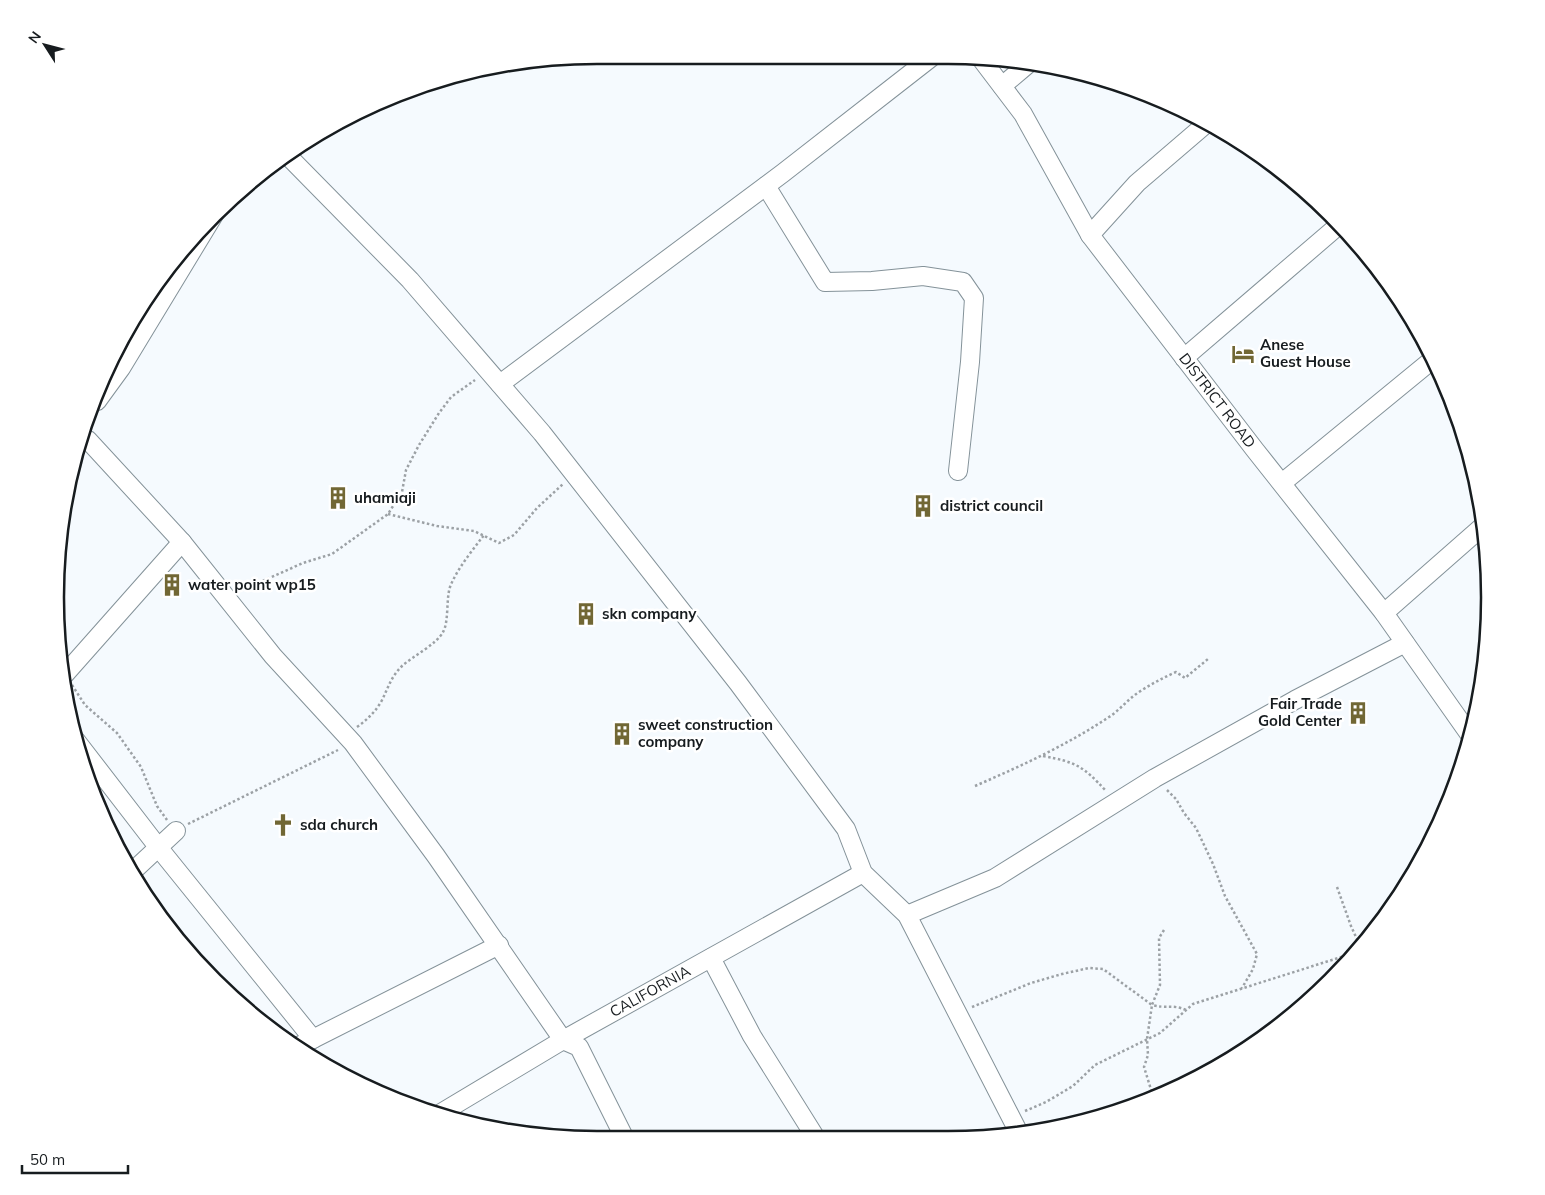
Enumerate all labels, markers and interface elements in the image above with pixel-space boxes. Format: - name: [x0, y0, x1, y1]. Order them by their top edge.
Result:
- north arrow: [20, 20, 70, 70]
- text: N: [24, 28, 45, 47]
- place label: Anese Guest House: [1260, 335, 1351, 371]
- hotel icon: Anese Guest House: [1230, 341, 1256, 367]
- street label: DISTRICT ROAD: [1175, 349, 1260, 452]
- building icon: uhamiaji: [325, 485, 351, 511]
- place label: uhamiaji: [354, 488, 416, 507]
- building icon: district council: [910, 493, 936, 519]
- place label: district council: [940, 496, 1043, 515]
- building icon: water point wp15: [159, 572, 185, 598]
- place label: water point wp15: [188, 575, 316, 594]
- building icon: skn company: [573, 601, 599, 627]
- place label: skn company: [602, 604, 697, 623]
- place label: Fair Trade Gold Center: [1258, 694, 1342, 730]
- building icon: Fair Trade Gold Center: [1345, 700, 1371, 726]
- place label: sweet construction company: [638, 715, 773, 751]
- building icon: sweet construction company: [609, 721, 635, 747]
- church icon: sda church: [270, 812, 296, 838]
- place label: sda church: [300, 815, 378, 834]
- street label: CALIFORNIA: [606, 961, 694, 1021]
- scale bar: [22, 1142, 129, 1174]
- text: 50 m: [30, 1150, 65, 1169]

